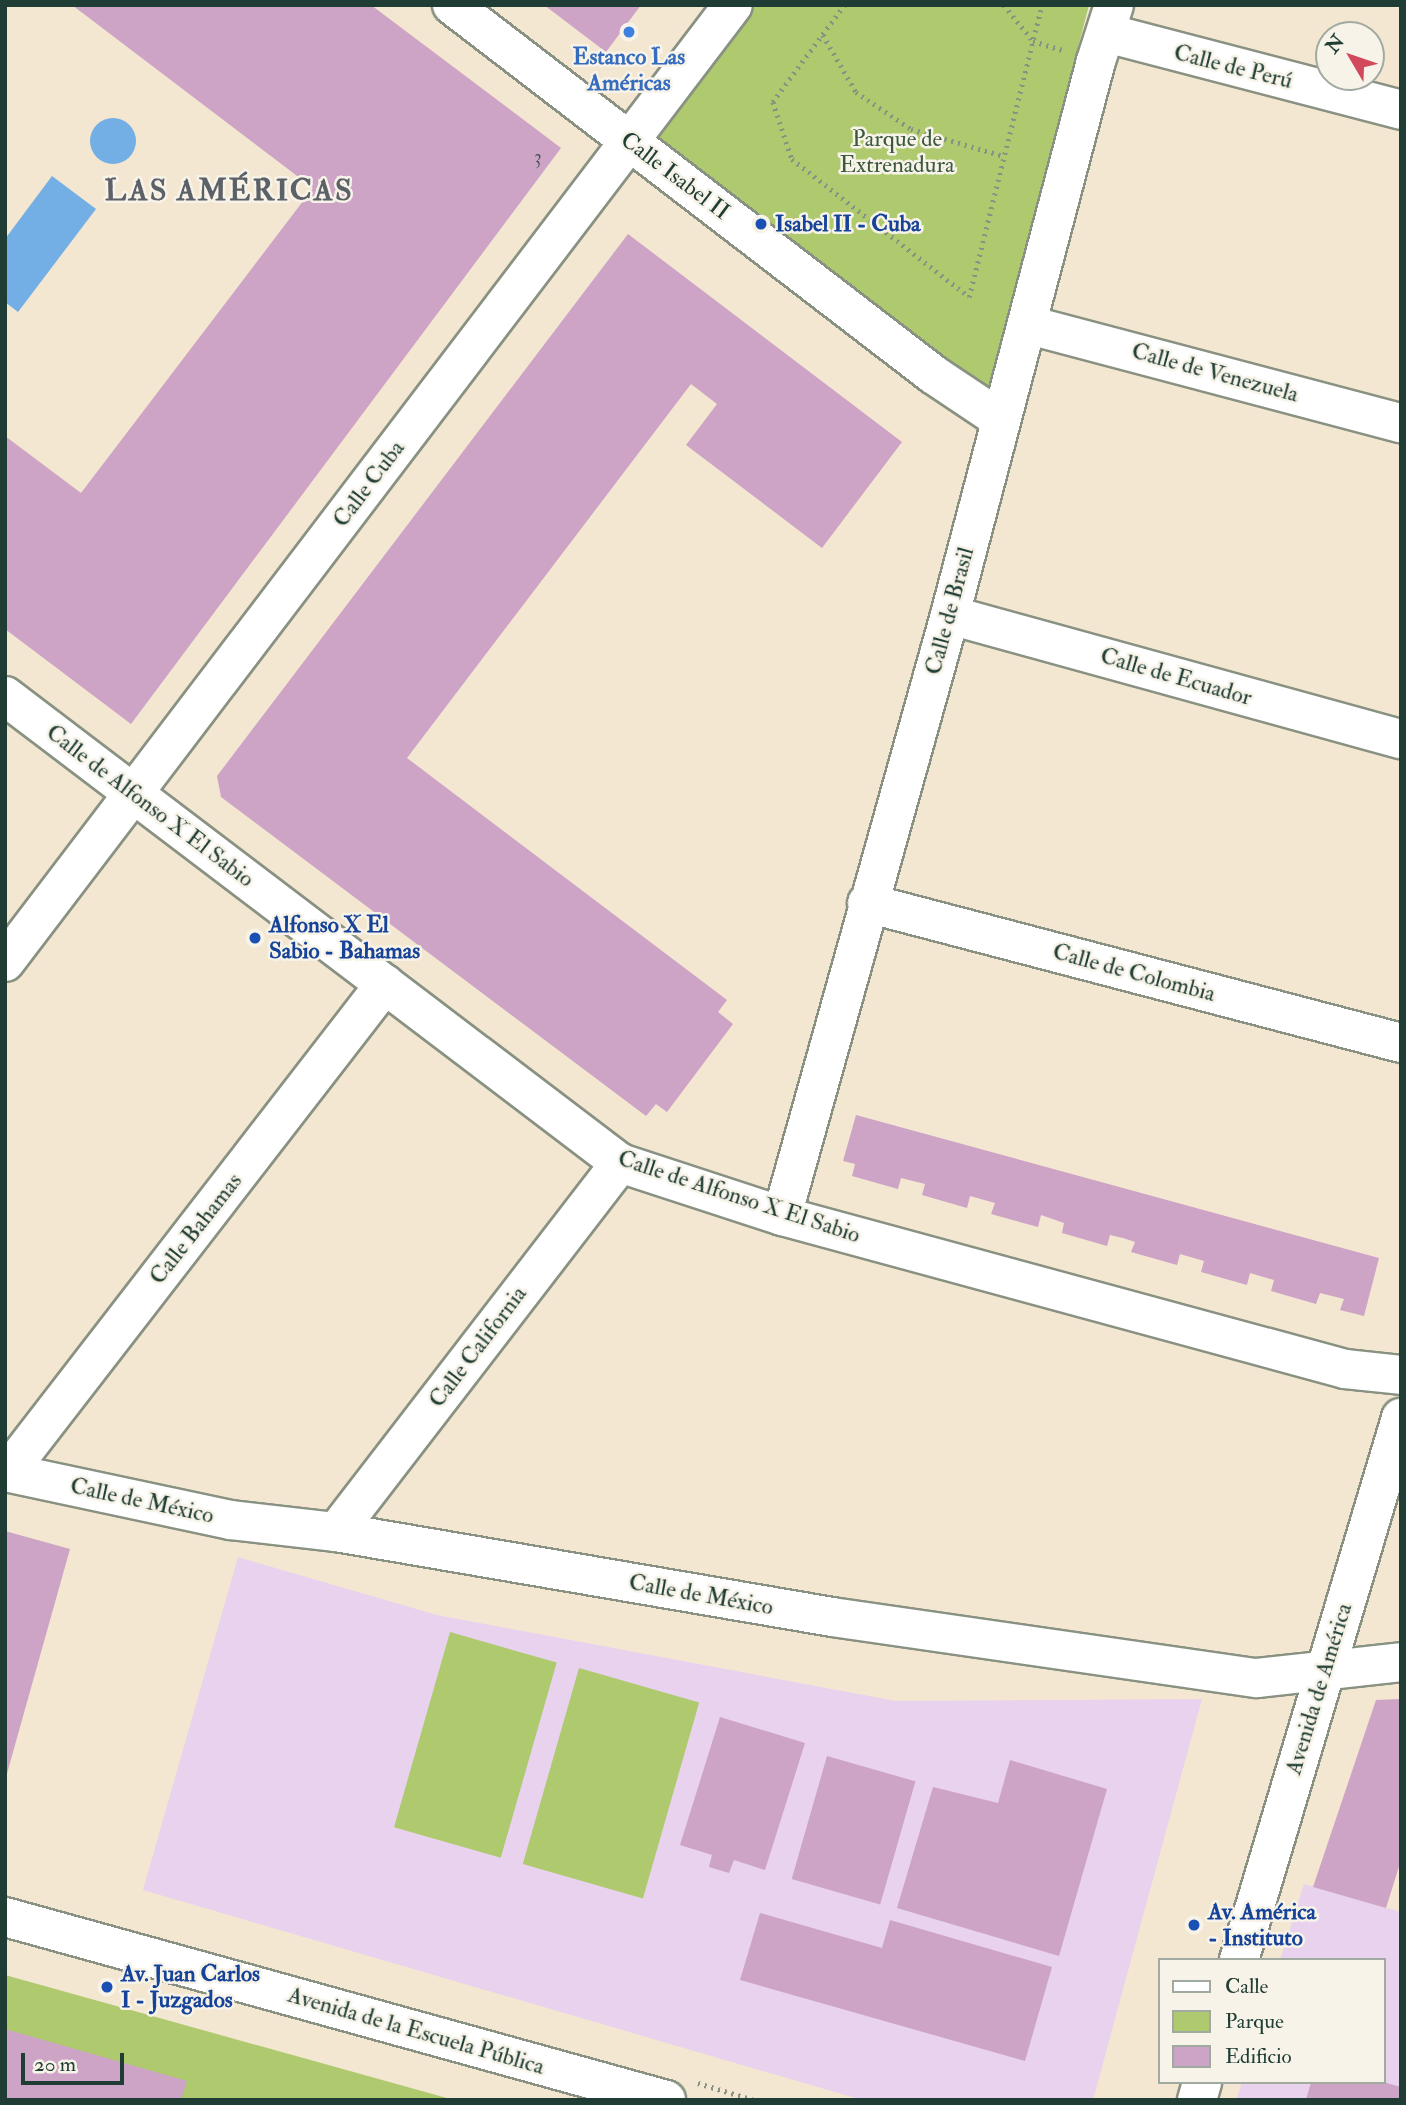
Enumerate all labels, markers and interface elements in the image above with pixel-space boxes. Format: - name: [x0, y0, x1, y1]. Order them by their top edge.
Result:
- north arrow: [1315, 21, 1385, 91]
- marker: Estanco Las Américas: [621, 24, 637, 40]
- text: N: [1321, 30, 1350, 58]
- street label: Calle de Perú: [1171, 39, 1295, 95]
- place label: Estanco Las Américas: [573, 43, 685, 97]
- park label: Parque de Extrenadura: [840, 125, 954, 179]
- street label: Calle Isabel II: [615, 126, 735, 226]
- house number: 3: [534, 147, 542, 169]
- district label: LAS AMÉRICAS: [106, 173, 352, 209]
- place label: Isabel II - Cuba: [775, 210, 920, 238]
- marker: Isabel II - Cuba: [753, 216, 769, 232]
- street label: Calle de Venezuela: [1129, 337, 1301, 409]
- street label: Calle Cuba: [327, 435, 411, 533]
- street label: Calle de Brasil: [920, 544, 980, 678]
- street label: Calle de Ecuador: [1097, 642, 1255, 712]
- street label: Calle de Alfonso X El Sabio: [41, 719, 259, 893]
- place label: Alfonso X El Sabio - Bahamas: [269, 911, 420, 965]
- marker: Alfonso X El Sabio - Bahamas: [247, 930, 263, 946]
- street label: Calle de Colombia: [1050, 938, 1218, 1008]
- street label: Calle de Alfonso X El Sabio: [614, 1145, 864, 1249]
- street label: Calle Bahamas: [144, 1168, 248, 1290]
- street label: Calle California: [423, 1281, 533, 1413]
- street label: Calle de México: [68, 1472, 216, 1530]
- street label: Calle de México: [627, 1569, 775, 1621]
- street label: Avenida de América: [1280, 1600, 1358, 1778]
- place label: Av. América - Instituto: [1208, 1898, 1316, 1952]
- marker: Av. América - Instituto: [1186, 1917, 1202, 1933]
- legend: [1158, 1958, 1385, 2084]
- place label: Av. Juan Carlos I - Juzgados: [121, 1960, 260, 2014]
- text: Calle: [1225, 1973, 1268, 2000]
- marker: Av. Juan Carlos I - Juzgados: [99, 1979, 115, 1995]
- street label: Avenida de la Escuela Pública: [285, 1981, 547, 2081]
- text: Parque: [1225, 2008, 1284, 2035]
- scale bar: [24, 2038, 128, 2082]
- text: Edificio: [1225, 2043, 1292, 2070]
- text: 20 m: [34, 2051, 76, 2078]

